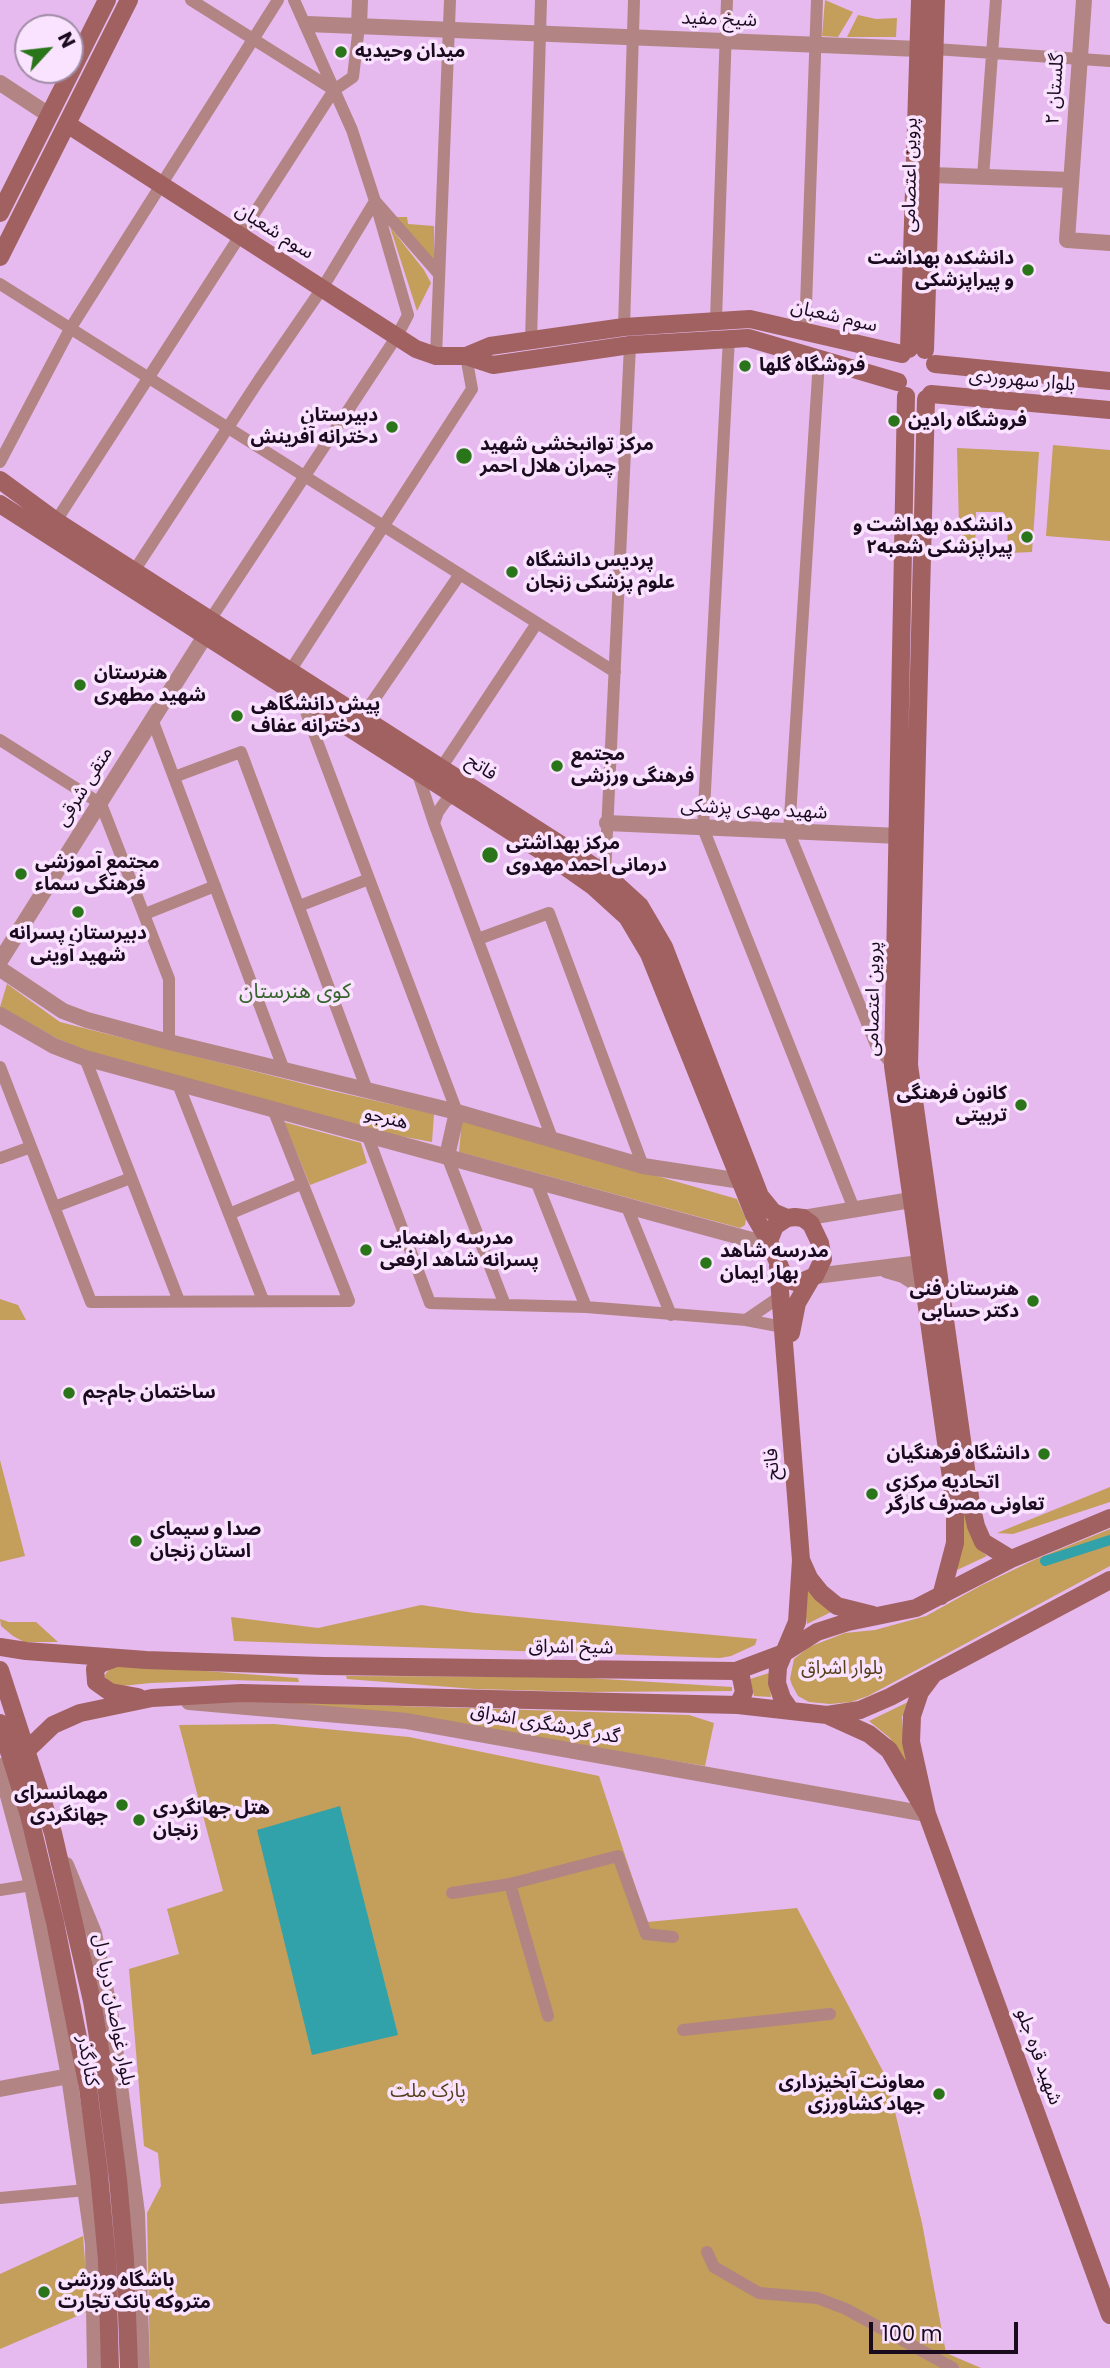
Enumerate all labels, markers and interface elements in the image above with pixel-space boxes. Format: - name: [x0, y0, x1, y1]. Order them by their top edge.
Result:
- street label: شیخ مفید: [681, 7, 757, 33]
- north arrow: [14, 14, 84, 84]
- text: N: [51, 28, 82, 53]
- place label: میدان وحیدیه: [355, 41, 465, 63]
- marker: میدان وحیدیه: [333, 44, 349, 60]
- street label: گلستان ۲: [1042, 53, 1070, 125]
- street label: پروین اعتصامی: [899, 117, 923, 233]
- street label: سوم شعبان: [231, 199, 317, 265]
- place label: دانشکده بهداشت و پیراپزشکی: [867, 248, 1014, 292]
- marker: دانشکده بهداشت و پیراپزشکی: [1020, 262, 1036, 278]
- street label: سوم شعبان: [789, 296, 879, 338]
- place label: فروشگاه گلها: [759, 355, 865, 377]
- marker: فروشگاه گلها: [737, 358, 753, 374]
- street label: بلوار سهروردی: [968, 365, 1076, 397]
- place label: دبیرستان دخترانه آفرینش: [250, 405, 378, 449]
- place label: فروشگاه رادین: [908, 410, 1027, 432]
- marker: فروشگاه رادین: [886, 413, 902, 429]
- marker: دبیرستان دخترانه آفرینش: [384, 419, 400, 435]
- place label: مرکز توانبخشی شهید چمران هلال احمر: [480, 434, 654, 478]
- marker: مرکز توانبخشی شهید چمران هلال احمر: [454, 446, 474, 466]
- place label: دانشکده بهداشت و پیراپزشکى شعبه۲: [853, 515, 1013, 559]
- marker: دانشکده بهداشت و پیراپزشکى شعبه۲: [1019, 529, 1035, 545]
- place label: پردیس دانشگاه علوم پزشکى زنجان: [526, 550, 675, 594]
- marker: پردیس دانشگاه علوم پزشکى زنجان: [504, 564, 520, 580]
- place label: هنرستان شهید مطهری: [94, 663, 206, 707]
- marker: هنرستان شهید مطهری: [72, 677, 88, 693]
- place label: پیش دانشگاهی دخترانه عفاف: [251, 694, 380, 738]
- marker: پیش دانشگاهی دخترانه عفاف: [229, 708, 245, 724]
- street label: متقی شرقی: [52, 743, 118, 831]
- place label: مجتمع فرهنگی ورزشی: [571, 744, 694, 788]
- street label: فاتح: [461, 750, 501, 786]
- marker: مجتمع فرهنگی ورزشی: [549, 758, 565, 774]
- street label: شهید مهدی پزشکی: [680, 795, 828, 825]
- place label: مرکز بهداشتی درمانی احمد مهدوی: [506, 833, 667, 877]
- marker: مرکز بهداشتی درمانی احمد مهدوی: [480, 845, 500, 865]
- place label: مجتمع آموزشی فرهنگی سماء: [35, 852, 160, 896]
- marker: مجتمع آموزشی فرهنگی سماء: [13, 866, 29, 882]
- marker: دبیرستان پسرانه شهید آوینی: [70, 904, 86, 920]
- place label: دبیرستان پسرانه شهید آوینی: [9, 923, 147, 967]
- street label: پروین اعتصامی: [862, 941, 886, 1057]
- district label: کوی هنرستان: [239, 980, 351, 1006]
- place label: کانون فرهنگی تربیتی: [897, 1083, 1007, 1127]
- marker: کانون فرهنگی تربیتی: [1013, 1097, 1029, 1113]
- street label: هنرجو: [362, 1103, 410, 1135]
- place label: مدرسه راهنمایی پسرانه شاهد ارفعی: [380, 1228, 539, 1272]
- place label: مدرسه شاهد بهار ایمان: [720, 1241, 829, 1285]
- marker: مدرسه راهنمایی پسرانه شاهد ارفعی: [358, 1242, 374, 1258]
- marker: مدرسه شاهد بهار ایمان: [698, 1255, 714, 1271]
- place label: هنرستان فنی دکتر حسابی: [909, 1279, 1019, 1323]
- marker: هنرستان فنی دکتر حسابی: [1025, 1293, 1041, 1309]
- place label: ساختمان جام‌جم: [83, 1382, 216, 1404]
- marker: ساختمان جام‌جم: [61, 1385, 77, 1401]
- place label: دانشگاه فرهنگیان: [887, 1443, 1030, 1465]
- marker: دانشگاه فرهنگیان: [1036, 1446, 1052, 1462]
- street label: فاتح: [761, 1447, 785, 1481]
- place label: اتحادیه مرکزی تعاونی مصرف کارگر: [886, 1472, 1045, 1516]
- marker: اتحادیه مرکزی تعاونی مصرف کارگر: [864, 1486, 880, 1502]
- place label: صدا و سیمای استان زنجان: [150, 1519, 261, 1563]
- marker: صدا و سیمای استان زنجان: [128, 1533, 144, 1549]
- street label: شیخ اشراق: [528, 1636, 614, 1660]
- park label: بلوار اشراق: [801, 1658, 883, 1680]
- street label: گدر گردشگری اشراق: [469, 1701, 621, 1749]
- place label: مهمانسرای جهانگردی: [14, 1783, 108, 1827]
- marker: مهمانسرای جهانگردی: [114, 1797, 130, 1813]
- place label: هتل جهانگردی زنجان: [153, 1798, 270, 1842]
- marker: هتل جهانگردی زنجان: [131, 1812, 147, 1828]
- street label: بلوار غواصان دریا دل: [87, 1932, 139, 2088]
- street label: شهید قره جلو: [1010, 2006, 1066, 2108]
- street label: کنارگذر: [71, 2034, 103, 2088]
- place label: معاونت آبخیزداری جهاد کشاورزی: [778, 2072, 925, 2116]
- park label: پارک ملت: [390, 2081, 466, 2103]
- marker: معاونت آبخیزداری جهاد کشاورزی: [931, 2086, 947, 2102]
- place label: باشگاه ورزشی متروکه بانک تجارت: [58, 2270, 211, 2314]
- marker: باشگاه ورزشی متروکه بانک تجارت: [36, 2284, 52, 2300]
- scale bar: [872, 2308, 1021, 2352]
- text: 100 m: [882, 2319, 942, 2348]

